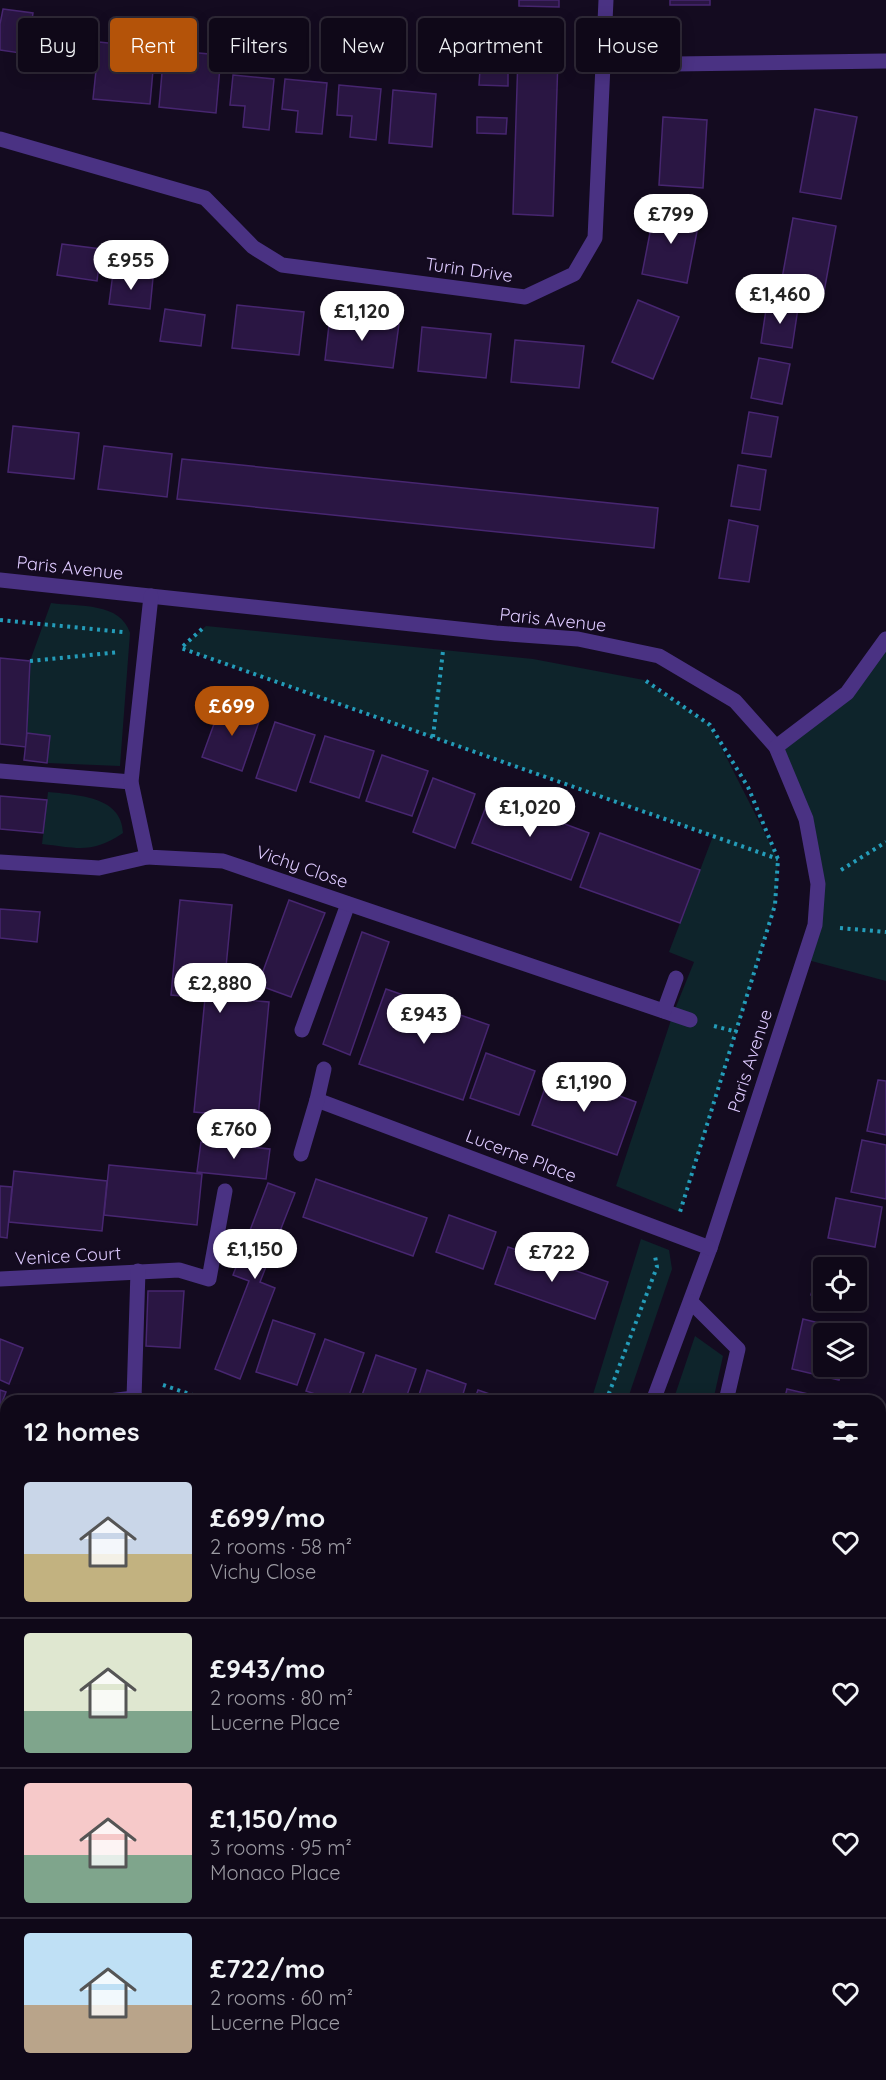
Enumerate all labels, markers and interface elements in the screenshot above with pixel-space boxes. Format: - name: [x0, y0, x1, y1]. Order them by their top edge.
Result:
- chip: Buy: [18, 18, 98, 72]
- chip: Rent: [110, 18, 197, 72]
- chip: Filters: [209, 18, 309, 72]
- chip: New: [321, 18, 406, 72]
- chip: Apartment: [418, 18, 564, 72]
- chip: House: [576, 18, 680, 72]
- pin: £799: [635, 194, 707, 245]
- text: £799: [648, 201, 694, 226]
- pin: £955: [95, 240, 167, 291]
- text: £955: [108, 247, 154, 272]
- street label: Turin Drive: [424, 252, 514, 287]
- pin: £1,460: [731, 274, 829, 325]
- text: £1,460: [750, 281, 810, 306]
- pin: £1,120: [313, 291, 411, 342]
- text: £1,120: [334, 298, 390, 323]
- street label: Paris Avenue: [16, 550, 125, 585]
- street label: Paris Avenue: [499, 602, 608, 637]
- pin: £699: [196, 686, 268, 737]
- text: £699: [209, 693, 255, 718]
- pin: £1,020: [481, 787, 579, 838]
- text: £1,020: [499, 794, 561, 819]
- street label: Vichy Close: [253, 840, 351, 893]
- pin: £2,880: [171, 963, 269, 1014]
- text: £2,880: [188, 970, 252, 995]
- pin: £943: [388, 994, 460, 1045]
- text: £943: [401, 1001, 447, 1026]
- street label: Paris Avenue: [722, 1006, 777, 1115]
- pin: £1,190: [535, 1062, 633, 1113]
- text: £1,190: [556, 1069, 612, 1094]
- pin: £760: [198, 1109, 270, 1160]
- text: £760: [211, 1116, 257, 1141]
- street label: Lucerne Place: [462, 1124, 580, 1187]
- pin: £1,150: [206, 1229, 304, 1280]
- pin: £722: [516, 1232, 588, 1283]
- text: £1,150: [227, 1236, 283, 1261]
- text: £722: [529, 1239, 575, 1264]
- street label: Venice Court: [14, 1241, 122, 1270]
- map controls: [813, 1257, 867, 1377]
- button: locate: [813, 1257, 867, 1311]
- button: layers: [813, 1323, 867, 1377]
- text: 12 homes: [24, 1415, 140, 1448]
- icon: filters: [829, 1415, 862, 1448]
- text: £699/mo: [210, 1501, 325, 1534]
- icon: home: [72, 1506, 144, 1578]
- icon: heart: [829, 1526, 862, 1559]
- text: 2 rooms · 58 m²: [210, 1534, 352, 1559]
- text: Vichy Close: [210, 1559, 316, 1584]
- text: £943/mo: [210, 1652, 325, 1685]
- icon: home: [72, 1657, 144, 1729]
- icon: heart: [829, 1677, 862, 1710]
- text: 2 rooms · 80 m²: [210, 1685, 353, 1710]
- text: Lucerne Place: [210, 1710, 340, 1735]
- text: £1,150/mo: [210, 1802, 338, 1835]
- icon: home: [72, 1807, 144, 1879]
- icon: heart: [829, 1827, 862, 1860]
- text: 3 rooms · 95 m²: [210, 1835, 352, 1860]
- text: Monaco Place: [210, 1860, 341, 1885]
- text: £722/mo: [210, 1952, 325, 1985]
- icon: home: [72, 1957, 144, 2029]
- icon: heart: [829, 1977, 862, 2010]
- text: 2 rooms · 60 m²: [210, 1985, 353, 2010]
- text: Lucerne Place: [210, 2010, 340, 2035]

